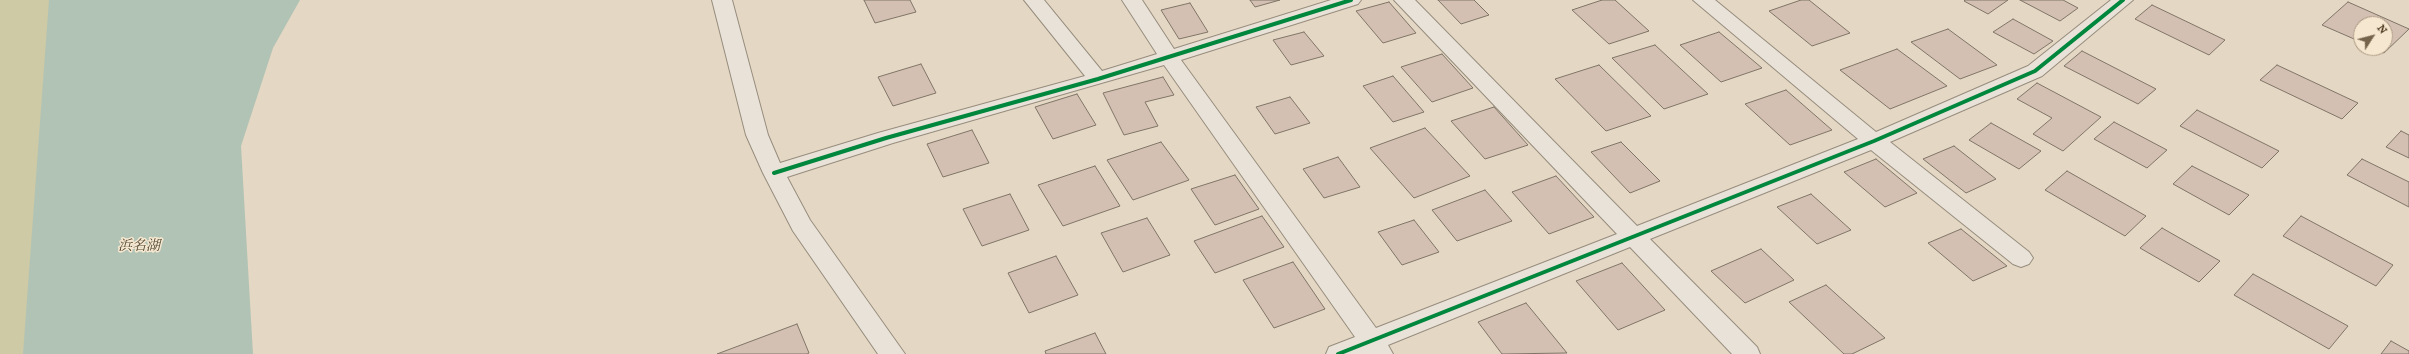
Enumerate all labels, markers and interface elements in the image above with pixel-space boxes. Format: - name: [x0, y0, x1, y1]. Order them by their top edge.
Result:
- north arrow: [2353, 16, 2393, 56]
- text: N: [2375, 22, 2390, 36]
- water label: 浜名湖: [118, 239, 160, 255]

